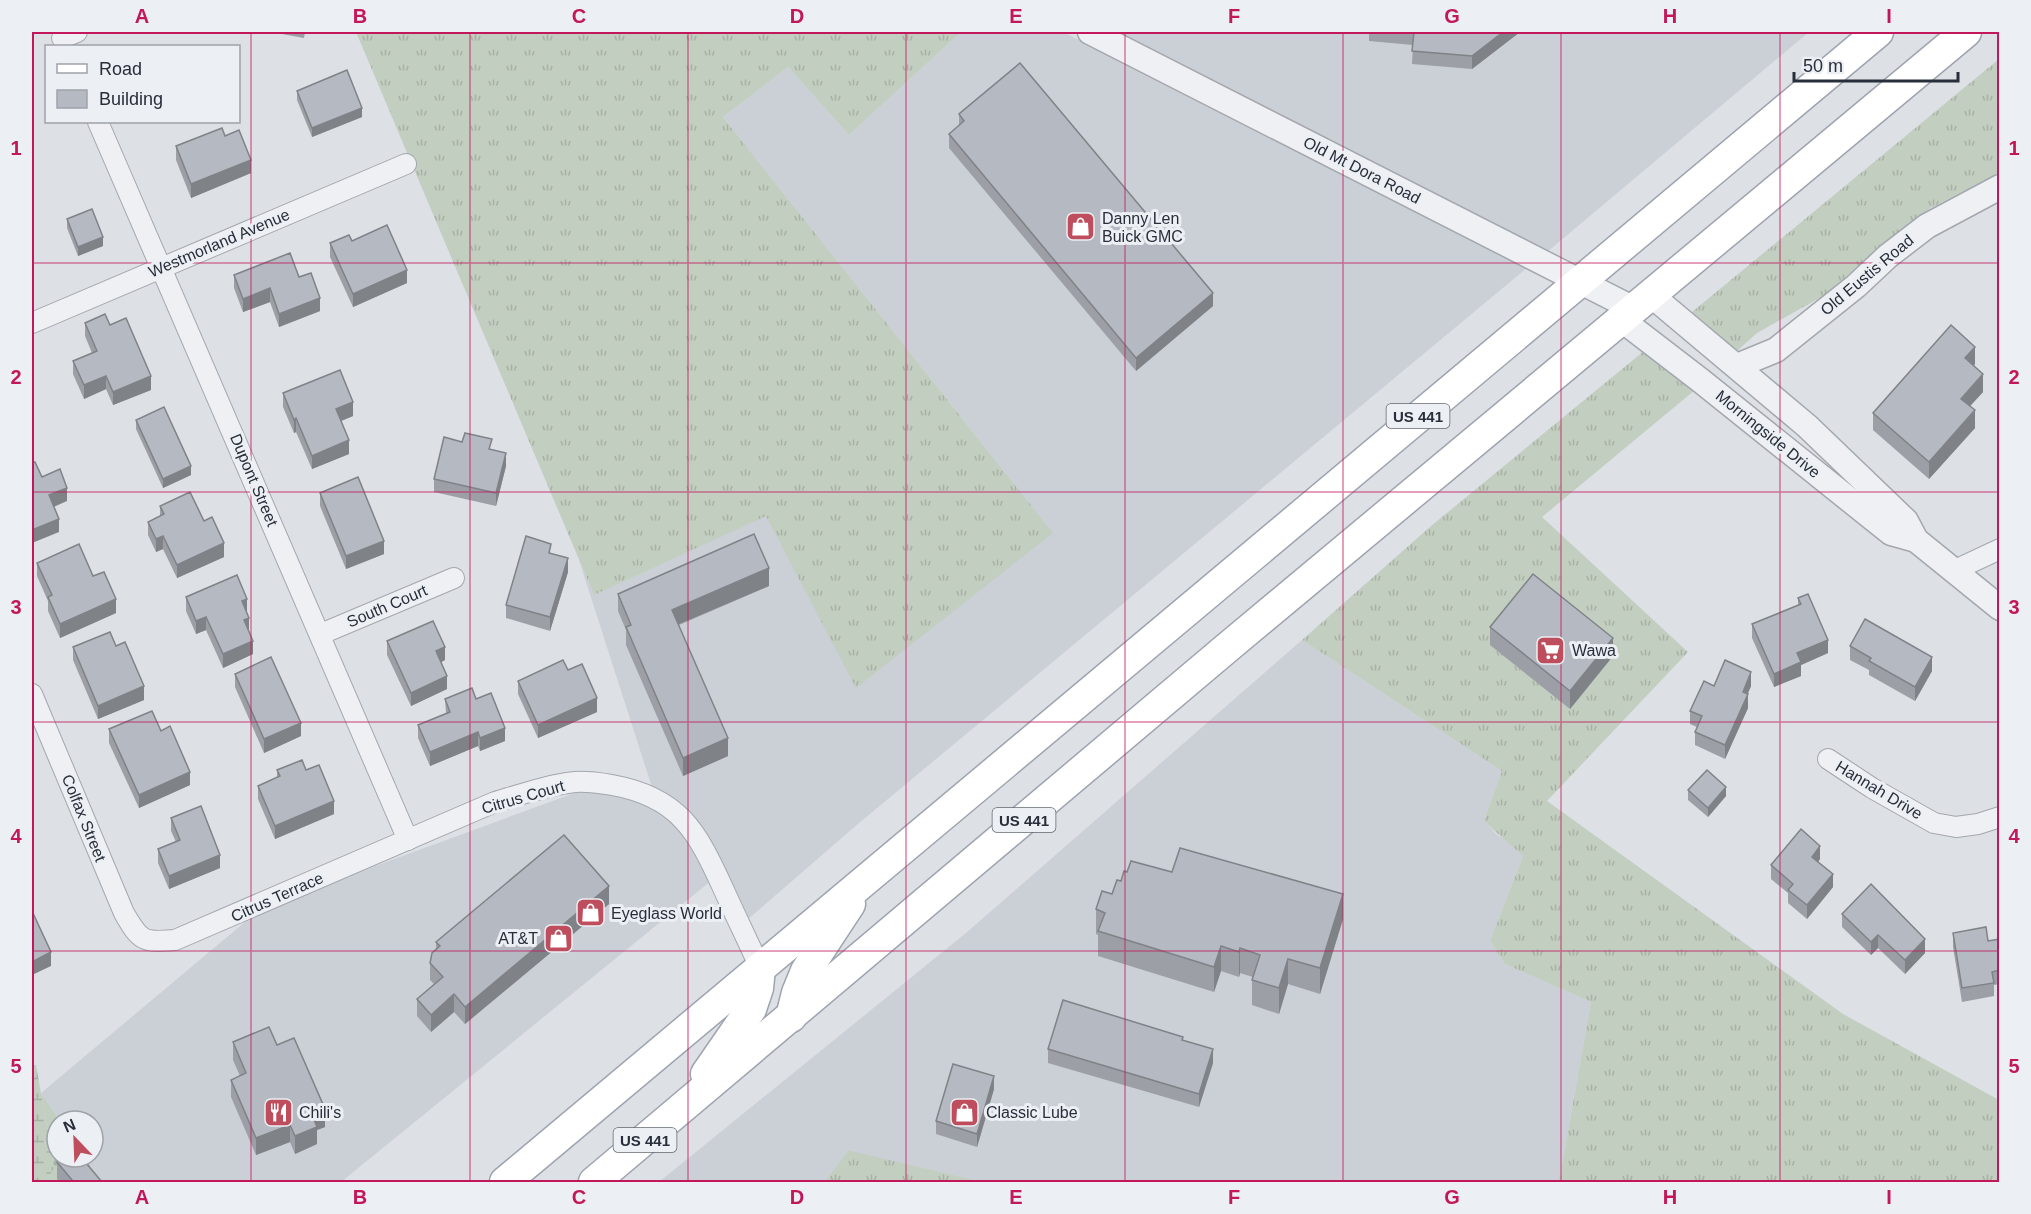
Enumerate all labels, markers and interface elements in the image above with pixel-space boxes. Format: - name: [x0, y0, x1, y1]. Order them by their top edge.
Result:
- text: A: [135, 5, 149, 27]
- text: B: [353, 5, 367, 27]
- text: C: [572, 5, 586, 27]
- text: D: [790, 5, 804, 27]
- text: E: [1009, 5, 1023, 27]
- text: F: [1228, 5, 1240, 27]
- text: G: [1444, 5, 1460, 27]
- text: H: [1663, 5, 1677, 27]
- text: I: [1886, 5, 1892, 27]
- legend: [45, 45, 240, 123]
- scale bar: [1794, 45, 1958, 83]
- text: 50 m: [1803, 56, 1843, 76]
- text: Road: [99, 59, 142, 79]
- text: Building: [99, 89, 163, 109]
- street label: Old Mt Dora Road: [1301, 133, 1423, 207]
- text: 1: [10, 137, 22, 159]
- text: 1: [2008, 137, 2020, 159]
- street label: Westmorland Avenue: [146, 206, 292, 280]
- place label: Danny Len Buick GMC: [1102, 210, 1183, 245]
- shop icon: Danny Len Buick GMC: [1065, 211, 1097, 243]
- street label: Old Eustis Road: [1817, 231, 1917, 319]
- text: 2: [10, 366, 22, 388]
- text: 2: [2008, 366, 2020, 388]
- street label: Morningside Drive: [1713, 387, 1824, 481]
- road number: US 441: [1386, 404, 1450, 428]
- street label: Dupont Street: [227, 431, 281, 529]
- street label: South Court: [344, 581, 430, 631]
- text: 3: [10, 596, 22, 618]
- text: 3: [2008, 596, 2020, 618]
- supermarket icon: Wawa: [1535, 634, 1567, 666]
- place label: Wawa: [1572, 642, 1616, 659]
- street label: Hannah Drive: [1833, 758, 1925, 823]
- street label: Colfax Street: [59, 772, 109, 865]
- street label: Citrus Court: [480, 777, 567, 817]
- road number: US 441: [992, 808, 1056, 832]
- text: 4: [10, 825, 22, 847]
- text: 4: [2008, 825, 2020, 847]
- street label: Citrus Terrace: [228, 869, 326, 925]
- shop icon: Eyeglass World: [574, 897, 606, 929]
- place label: Eyeglass World: [611, 905, 722, 922]
- shop icon: AT&T: [543, 922, 575, 954]
- place label: AT&T: [498, 930, 538, 947]
- text: 5: [10, 1055, 22, 1077]
- text: 5: [2008, 1055, 2020, 1077]
- restaurant icon: Chili's: [262, 1096, 294, 1128]
- shop icon: Classic Lube: [949, 1096, 981, 1128]
- place label: Chili's: [299, 1104, 341, 1121]
- place label: Classic Lube: [986, 1104, 1078, 1121]
- north arrow: [45, 1109, 105, 1169]
- text: N: [61, 1116, 78, 1136]
- road number: US 441: [614, 1128, 676, 1152]
- text: A: [135, 1186, 149, 1208]
- text: B: [353, 1186, 367, 1208]
- text: C: [572, 1186, 586, 1208]
- text: D: [790, 1186, 804, 1208]
- text: E: [1009, 1186, 1023, 1208]
- text: F: [1228, 1186, 1240, 1208]
- text: G: [1444, 1186, 1460, 1208]
- text: H: [1663, 1186, 1677, 1208]
- text: I: [1886, 1186, 1892, 1208]

